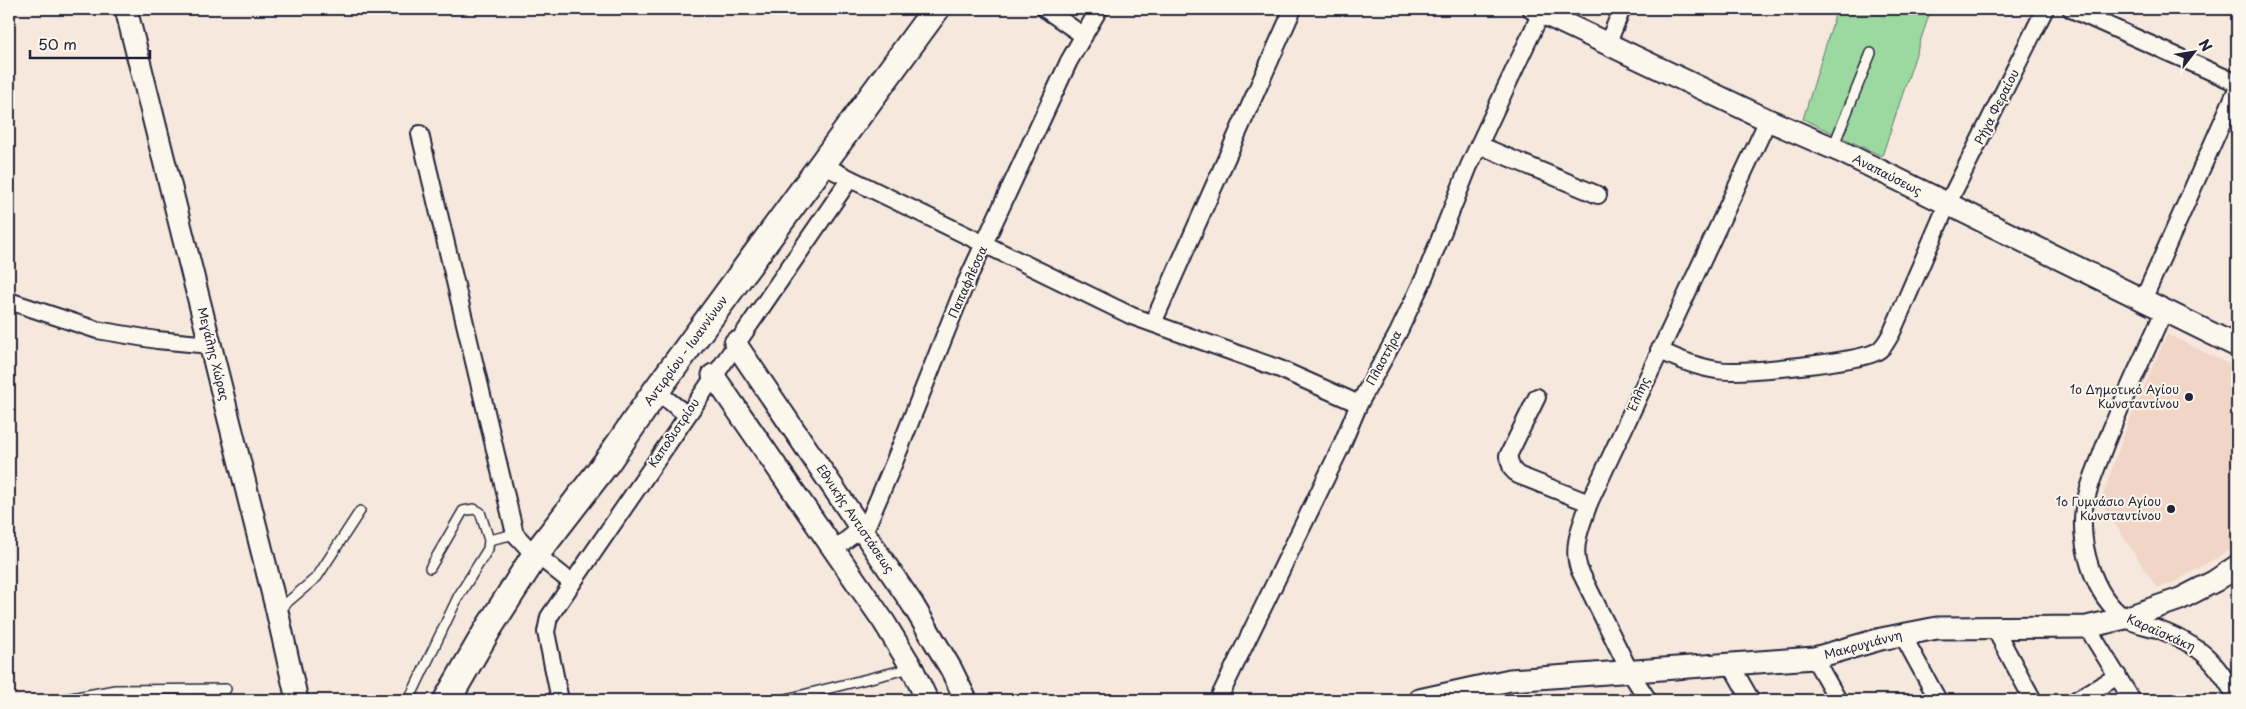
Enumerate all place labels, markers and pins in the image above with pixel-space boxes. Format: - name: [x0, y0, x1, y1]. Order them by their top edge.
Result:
- place label: 1ο Δημοτικό Αγίου Κωνσταντίνου: [2070, 380, 2179, 412]
- marker: 1ο Δημοτικό Αγίου Κωνσταντίνου: [2183, 391, 2195, 403]
- place label: 1ο Γυμνάσιο Αγίου Κωνσταντίνου: [2056, 492, 2161, 524]
- marker: 1ο Γυμνάσιο Αγίου Κωνσταντίνου: [2165, 503, 2177, 515]

